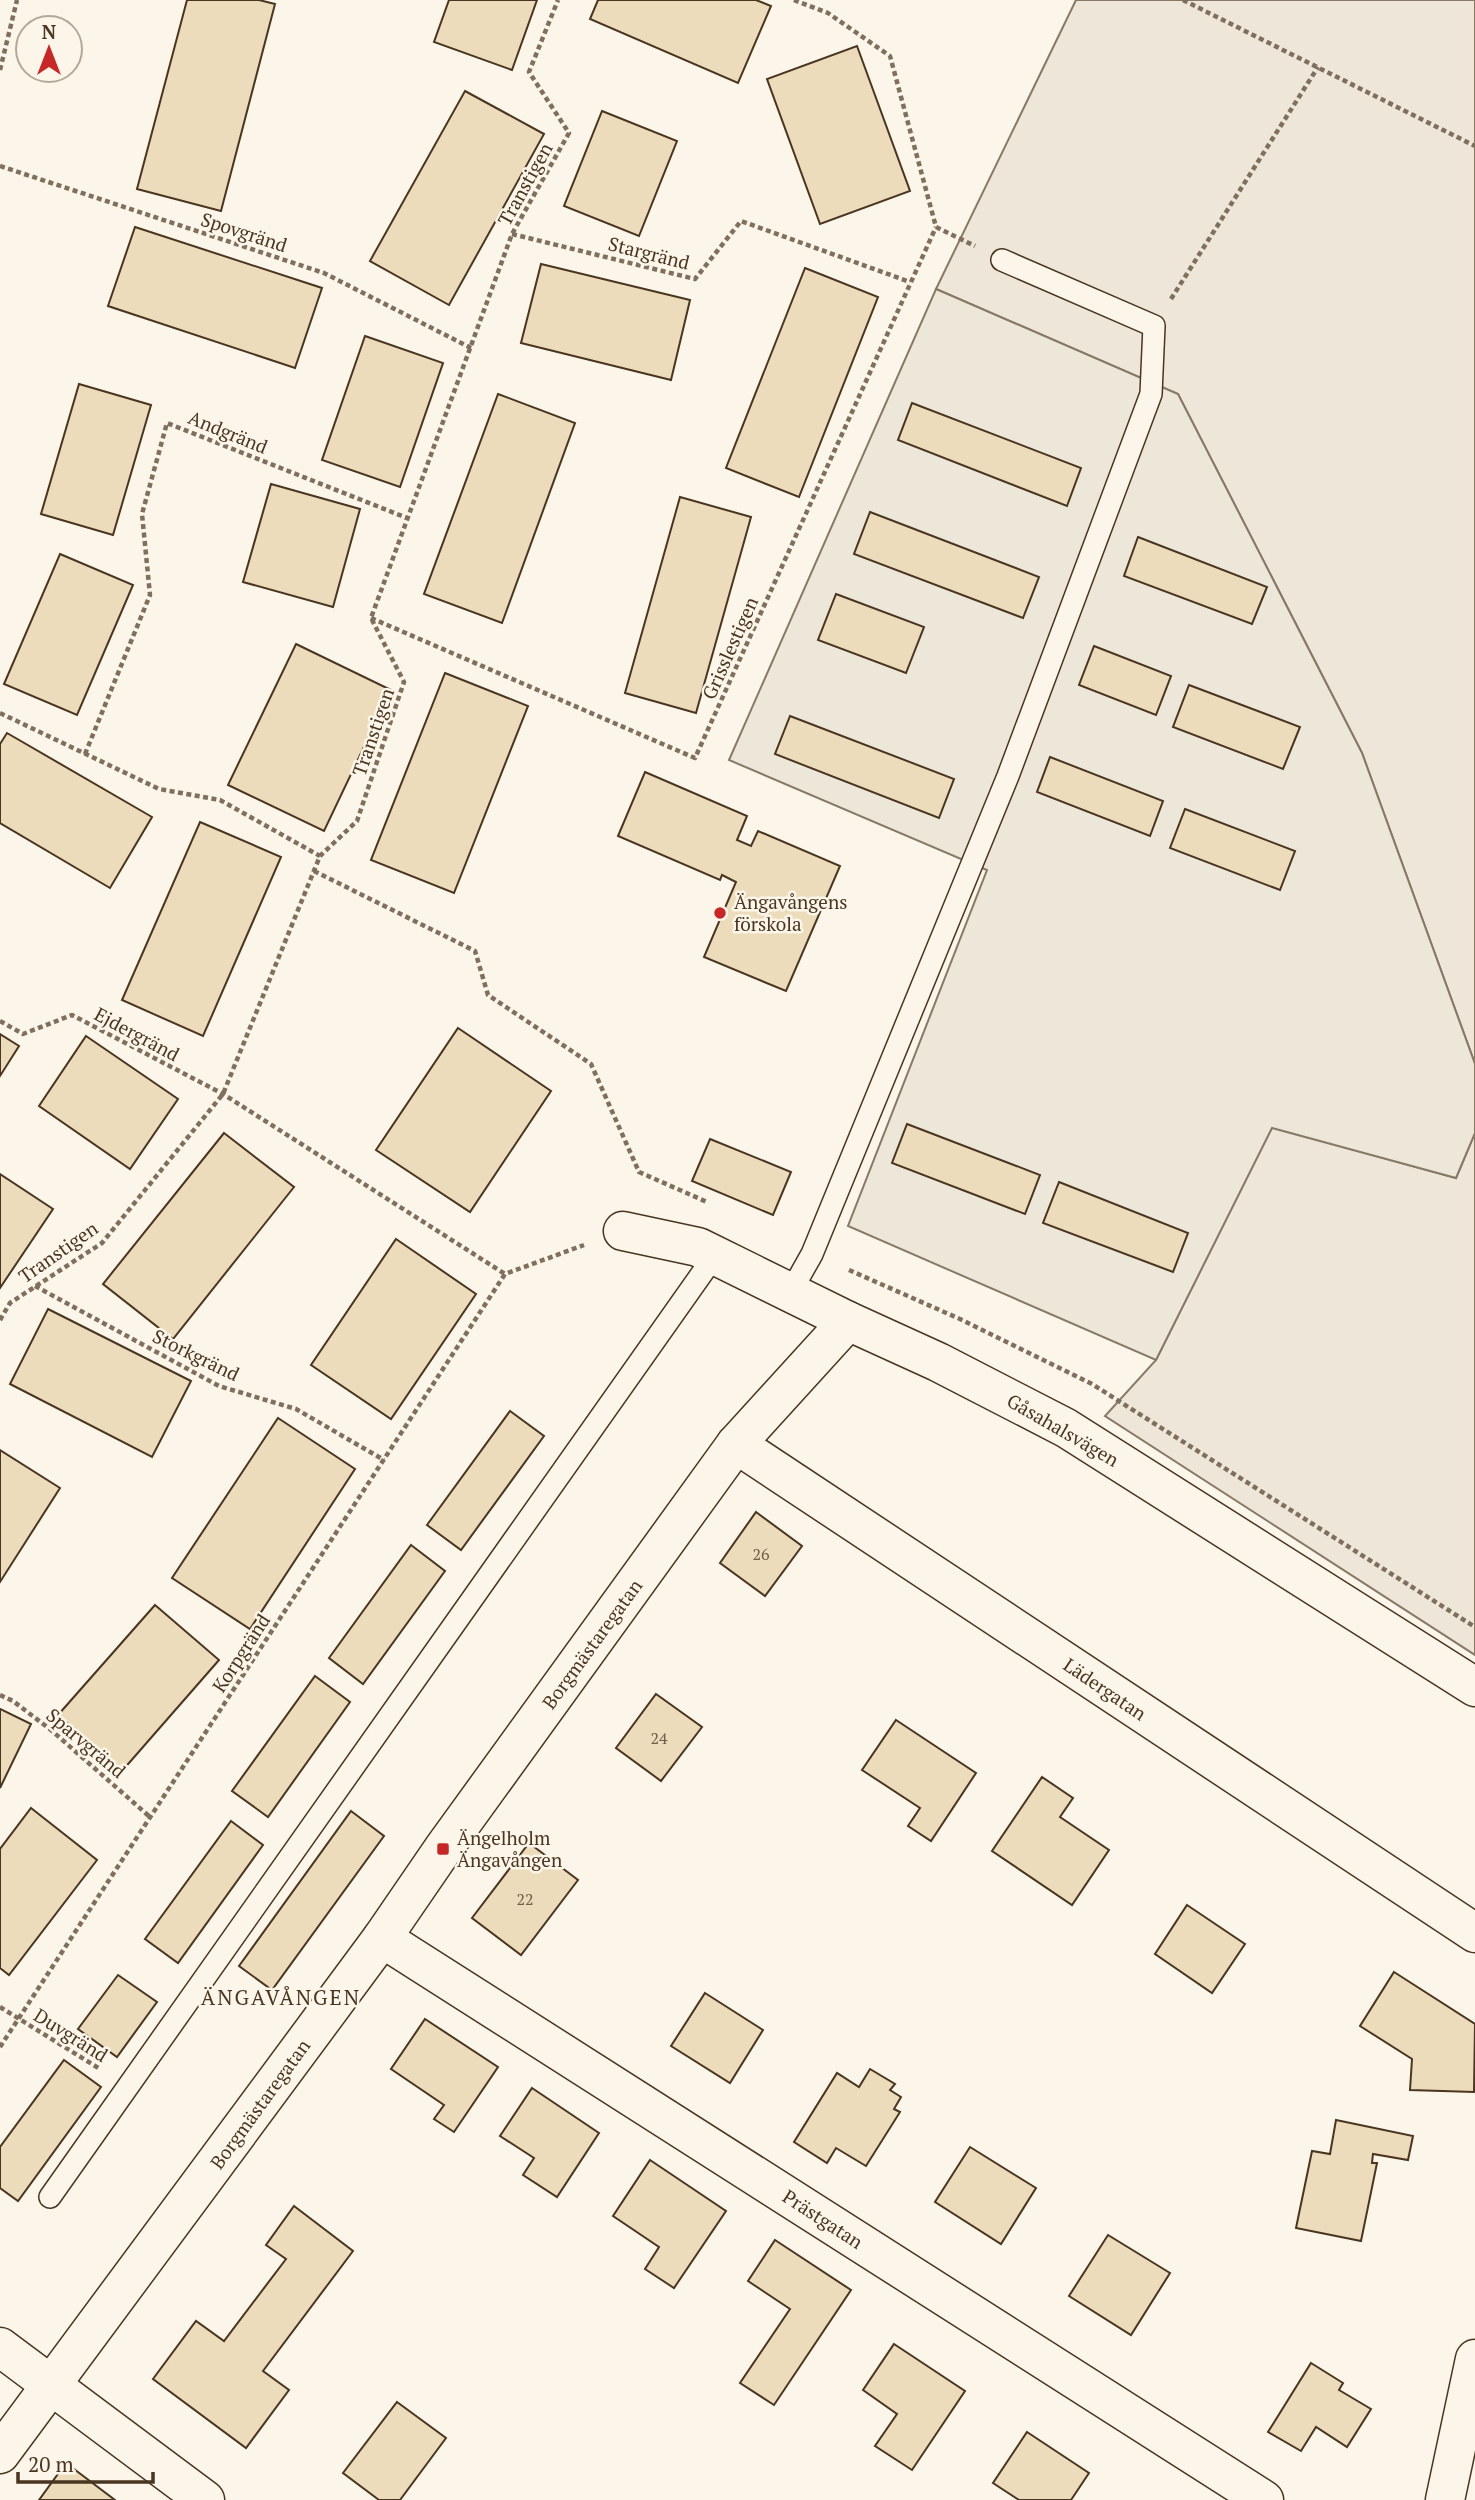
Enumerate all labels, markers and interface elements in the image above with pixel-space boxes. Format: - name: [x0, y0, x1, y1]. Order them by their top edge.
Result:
- north arrow: [14, 14, 84, 84]
- text: N: [42, 19, 57, 44]
- street label: Transtigen: [492, 138, 558, 230]
- street label: Spovgränd: [198, 206, 291, 257]
- street label: Stargränd: [606, 230, 693, 275]
- street label: Andgränd: [185, 404, 272, 459]
- street label: Grisslestigen: [696, 593, 763, 703]
- street label: Transtigen: [346, 685, 399, 779]
- place label: Ängavångens förskola: [734, 889, 847, 936]
- marker: Ängavångens förskola: [712, 905, 728, 921]
- street label: Ejdergränd: [90, 1001, 184, 1067]
- street label: Transtigen: [13, 1215, 102, 1288]
- street label: Storkgränd: [149, 1323, 244, 1386]
- street label: Gåsahalsvägen: [1003, 1387, 1124, 1472]
- house number: 26: [752, 1543, 770, 1565]
- street label: Borgmästaregatan: [536, 1574, 647, 1714]
- street label: Korpgränd: [206, 1608, 275, 1697]
- street label: Lädergatan: [1059, 1652, 1152, 1725]
- street label: Sparvgränd: [41, 1702, 132, 1783]
- house number: 24: [650, 1727, 668, 1749]
- place label: Ängelholm Ängavången: [457, 1825, 562, 1872]
- marker: Ängelholm Ängavången: [435, 1841, 451, 1857]
- house number: 22: [516, 1888, 534, 1910]
- district label: ÄNGAVÅNGEN: [201, 1983, 361, 2011]
- street label: Duvgränd: [30, 2002, 113, 2067]
- street label: Borgmästaregatan: [204, 2034, 315, 2174]
- street label: Prästgatan: [778, 2183, 868, 2254]
- scale bar: [18, 2440, 152, 2484]
- text: 20 m: [28, 2450, 74, 2478]

